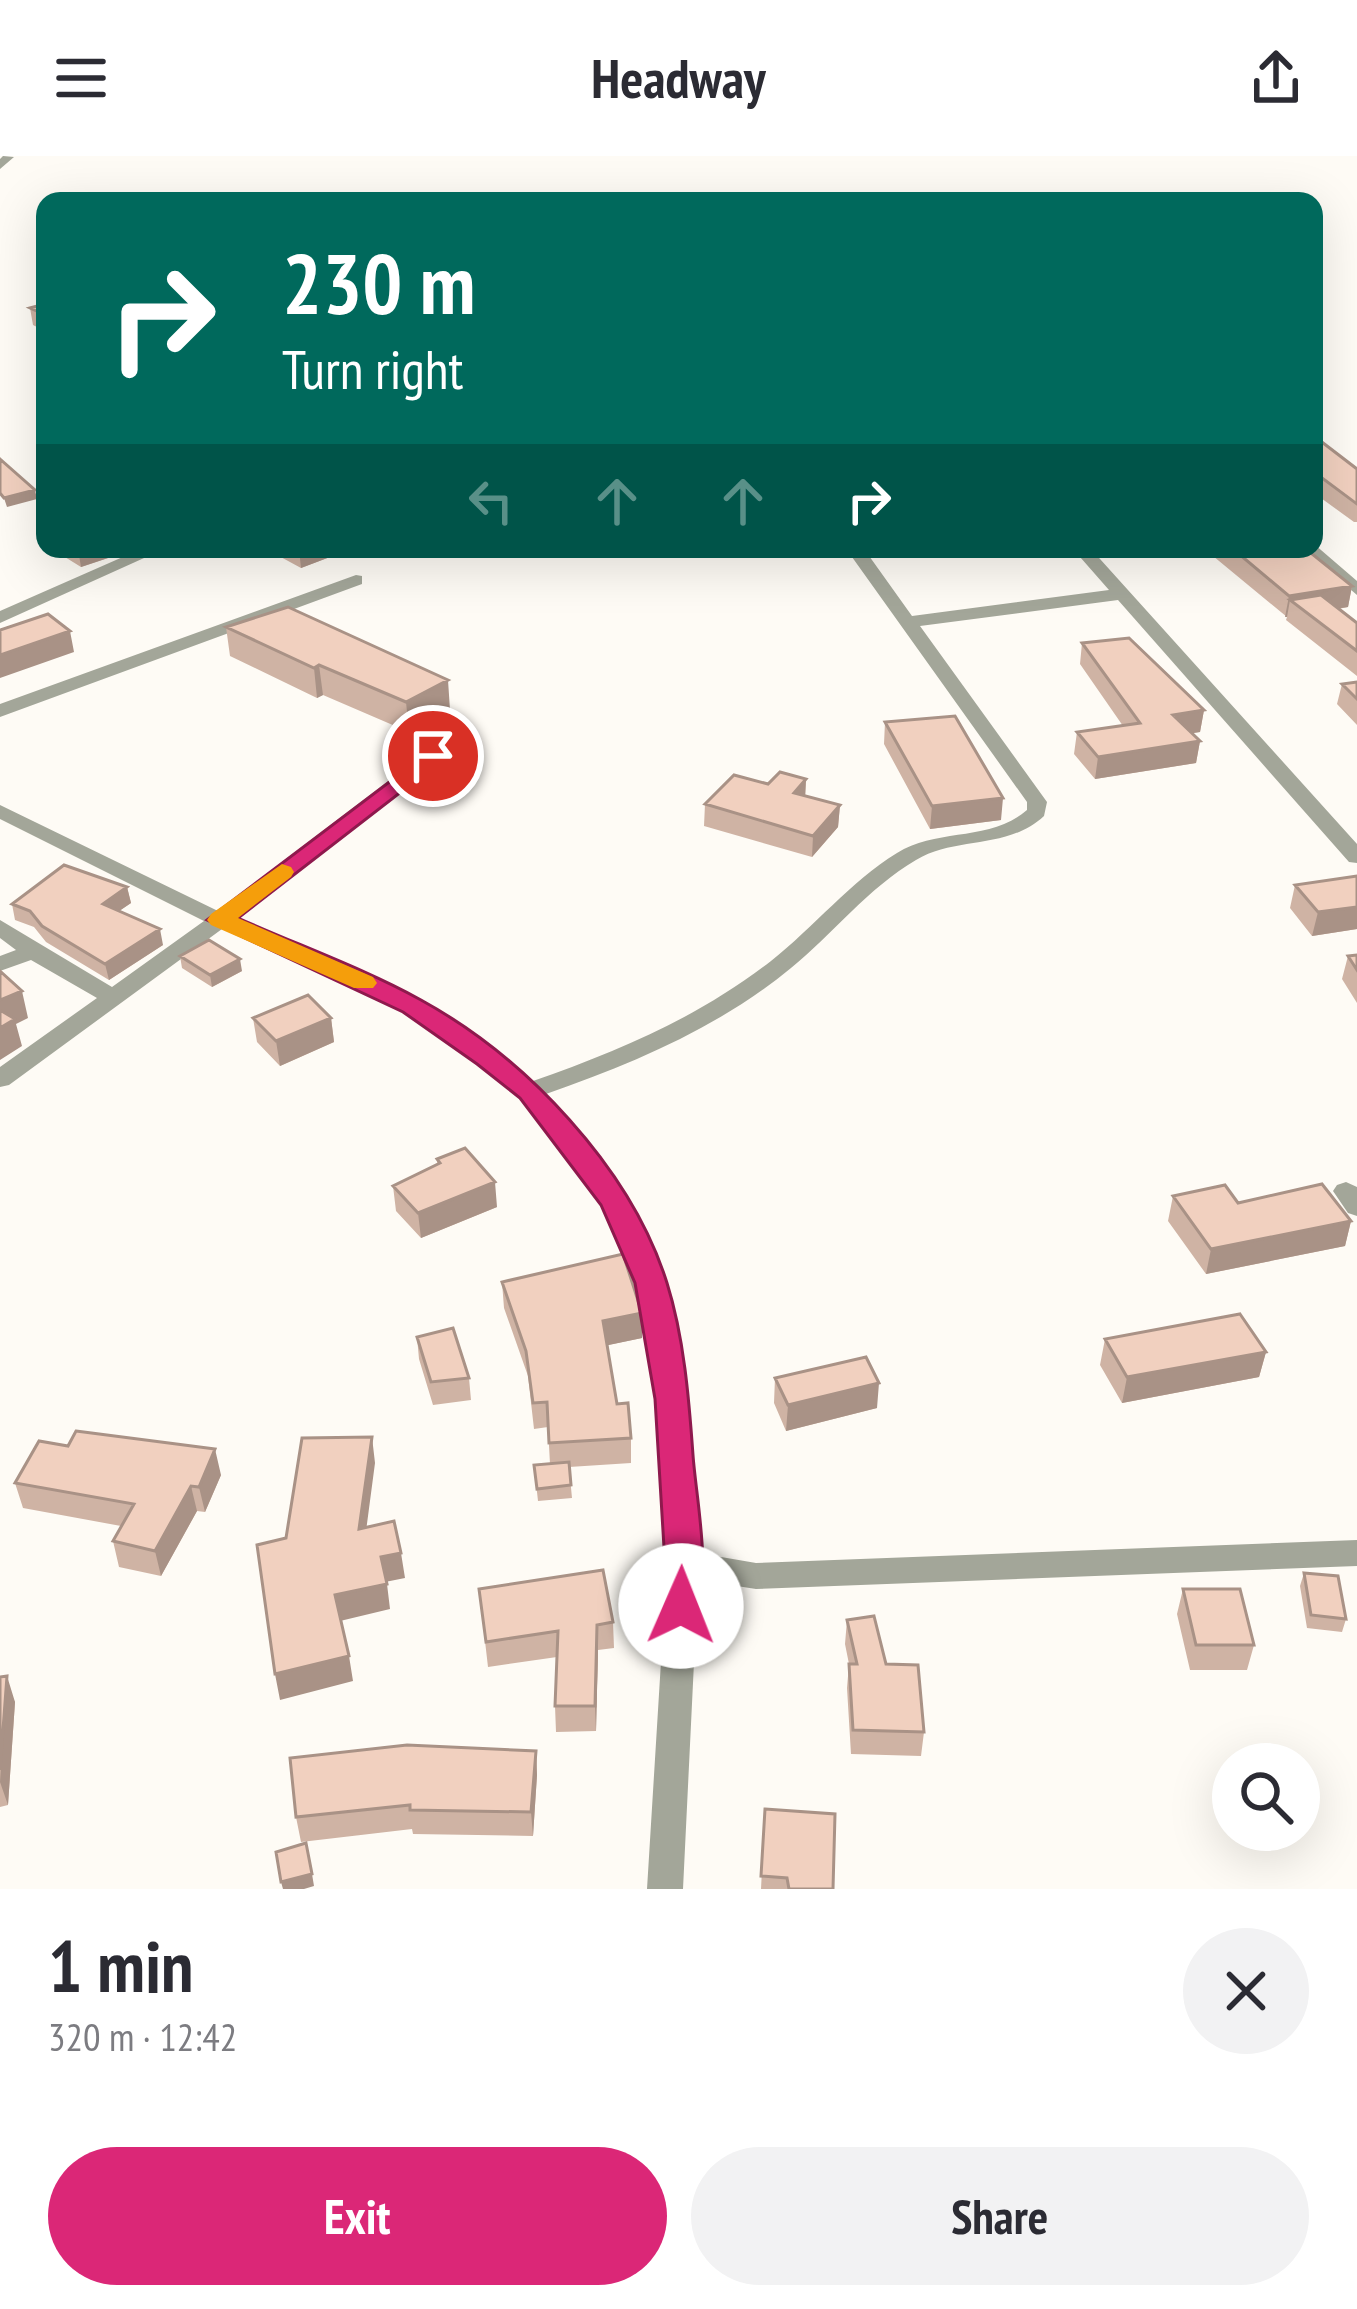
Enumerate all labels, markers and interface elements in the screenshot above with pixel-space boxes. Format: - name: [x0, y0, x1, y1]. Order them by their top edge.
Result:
- text: Headway: [591, 43, 766, 113]
- icon: menu: [48, 45, 114, 111]
- icon: share: [1243, 45, 1309, 111]
- text: 230 m: [282, 228, 475, 337]
- icon: right: [84, 240, 240, 396]
- text: Turn right: [282, 334, 463, 404]
- icon: left: [458, 468, 524, 534]
- icon: ahead: [584, 468, 650, 534]
- icon: ahead: [710, 468, 776, 534]
- icon: right: [836, 468, 902, 534]
- pin: [382, 705, 484, 807]
- icon: arrive: [400, 723, 466, 789]
- position arrow: [618, 1543, 744, 1669]
- map controls: [1212, 1743, 1320, 1851]
- button: search: [1212, 1743, 1320, 1851]
- text: 1 min: [48, 1919, 193, 2012]
- button: close: [1183, 1928, 1309, 2054]
- text: 320 m · 12:42: [48, 2011, 237, 2062]
- button: Exit: [48, 2147, 667, 2285]
- button: Share: [691, 2147, 1309, 2285]

